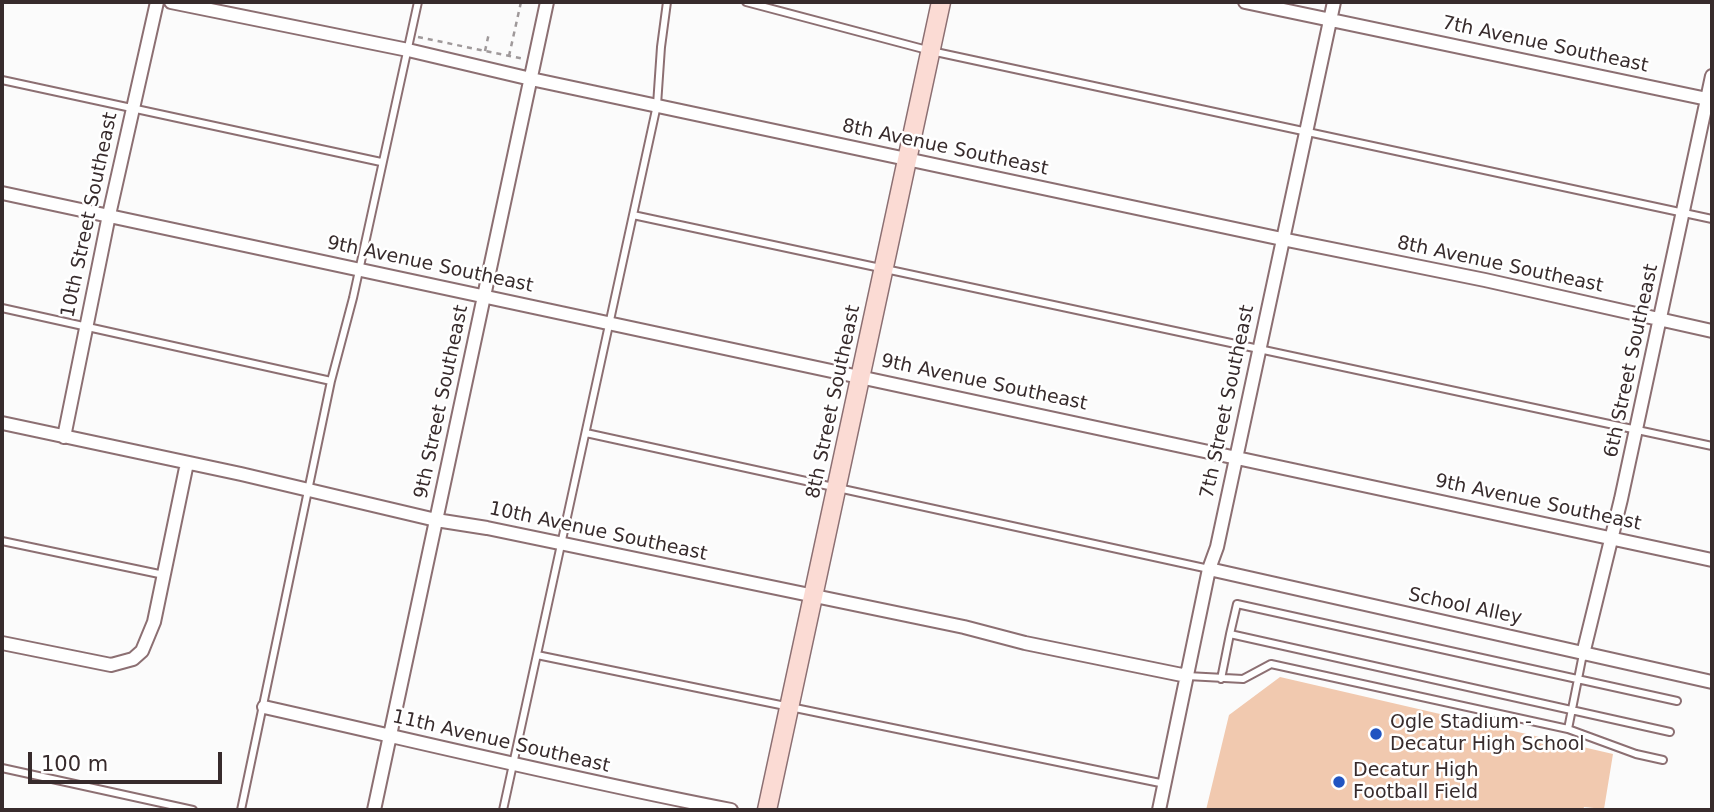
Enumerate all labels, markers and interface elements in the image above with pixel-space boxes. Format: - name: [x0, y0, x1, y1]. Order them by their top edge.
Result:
- street label: 7th Avenue Southeast: [1440, 12, 1650, 78]
- street label: 10th Street Southeast: [57, 110, 123, 320]
- street label: 8th Avenue Southeast: [840, 115, 1050, 181]
- street label: 9th Avenue Southeast: [325, 232, 535, 298]
- street label: 8th Avenue Southeast: [1395, 232, 1605, 298]
- street label: 6th Street Southeast: [1600, 262, 1664, 460]
- street label: 9th Street Southeast: [410, 303, 474, 501]
- street label: 8th Street Southeast: [802, 303, 866, 501]
- street label: 7th Street Southeast: [1196, 303, 1260, 501]
- street label: 9th Avenue Southeast: [879, 350, 1089, 416]
- street label: 9th Avenue Southeast: [1433, 470, 1643, 536]
- street label: 10th Avenue Southeast: [487, 498, 709, 566]
- street label: School Alley: [1406, 584, 1524, 630]
- street label: 11th Avenue Southeast: [390, 706, 612, 778]
- place label: Ogle Stadium - Decatur High School: [1390, 712, 1585, 756]
- marker: Ogle Stadium - Decatur High School: [1368, 726, 1384, 742]
- scale bar: [32, 738, 226, 782]
- text: 100 m: [41, 752, 108, 776]
- place label: Decatur High Football Field: [1353, 760, 1478, 804]
- marker: Decatur High Football Field: [1331, 774, 1347, 790]

